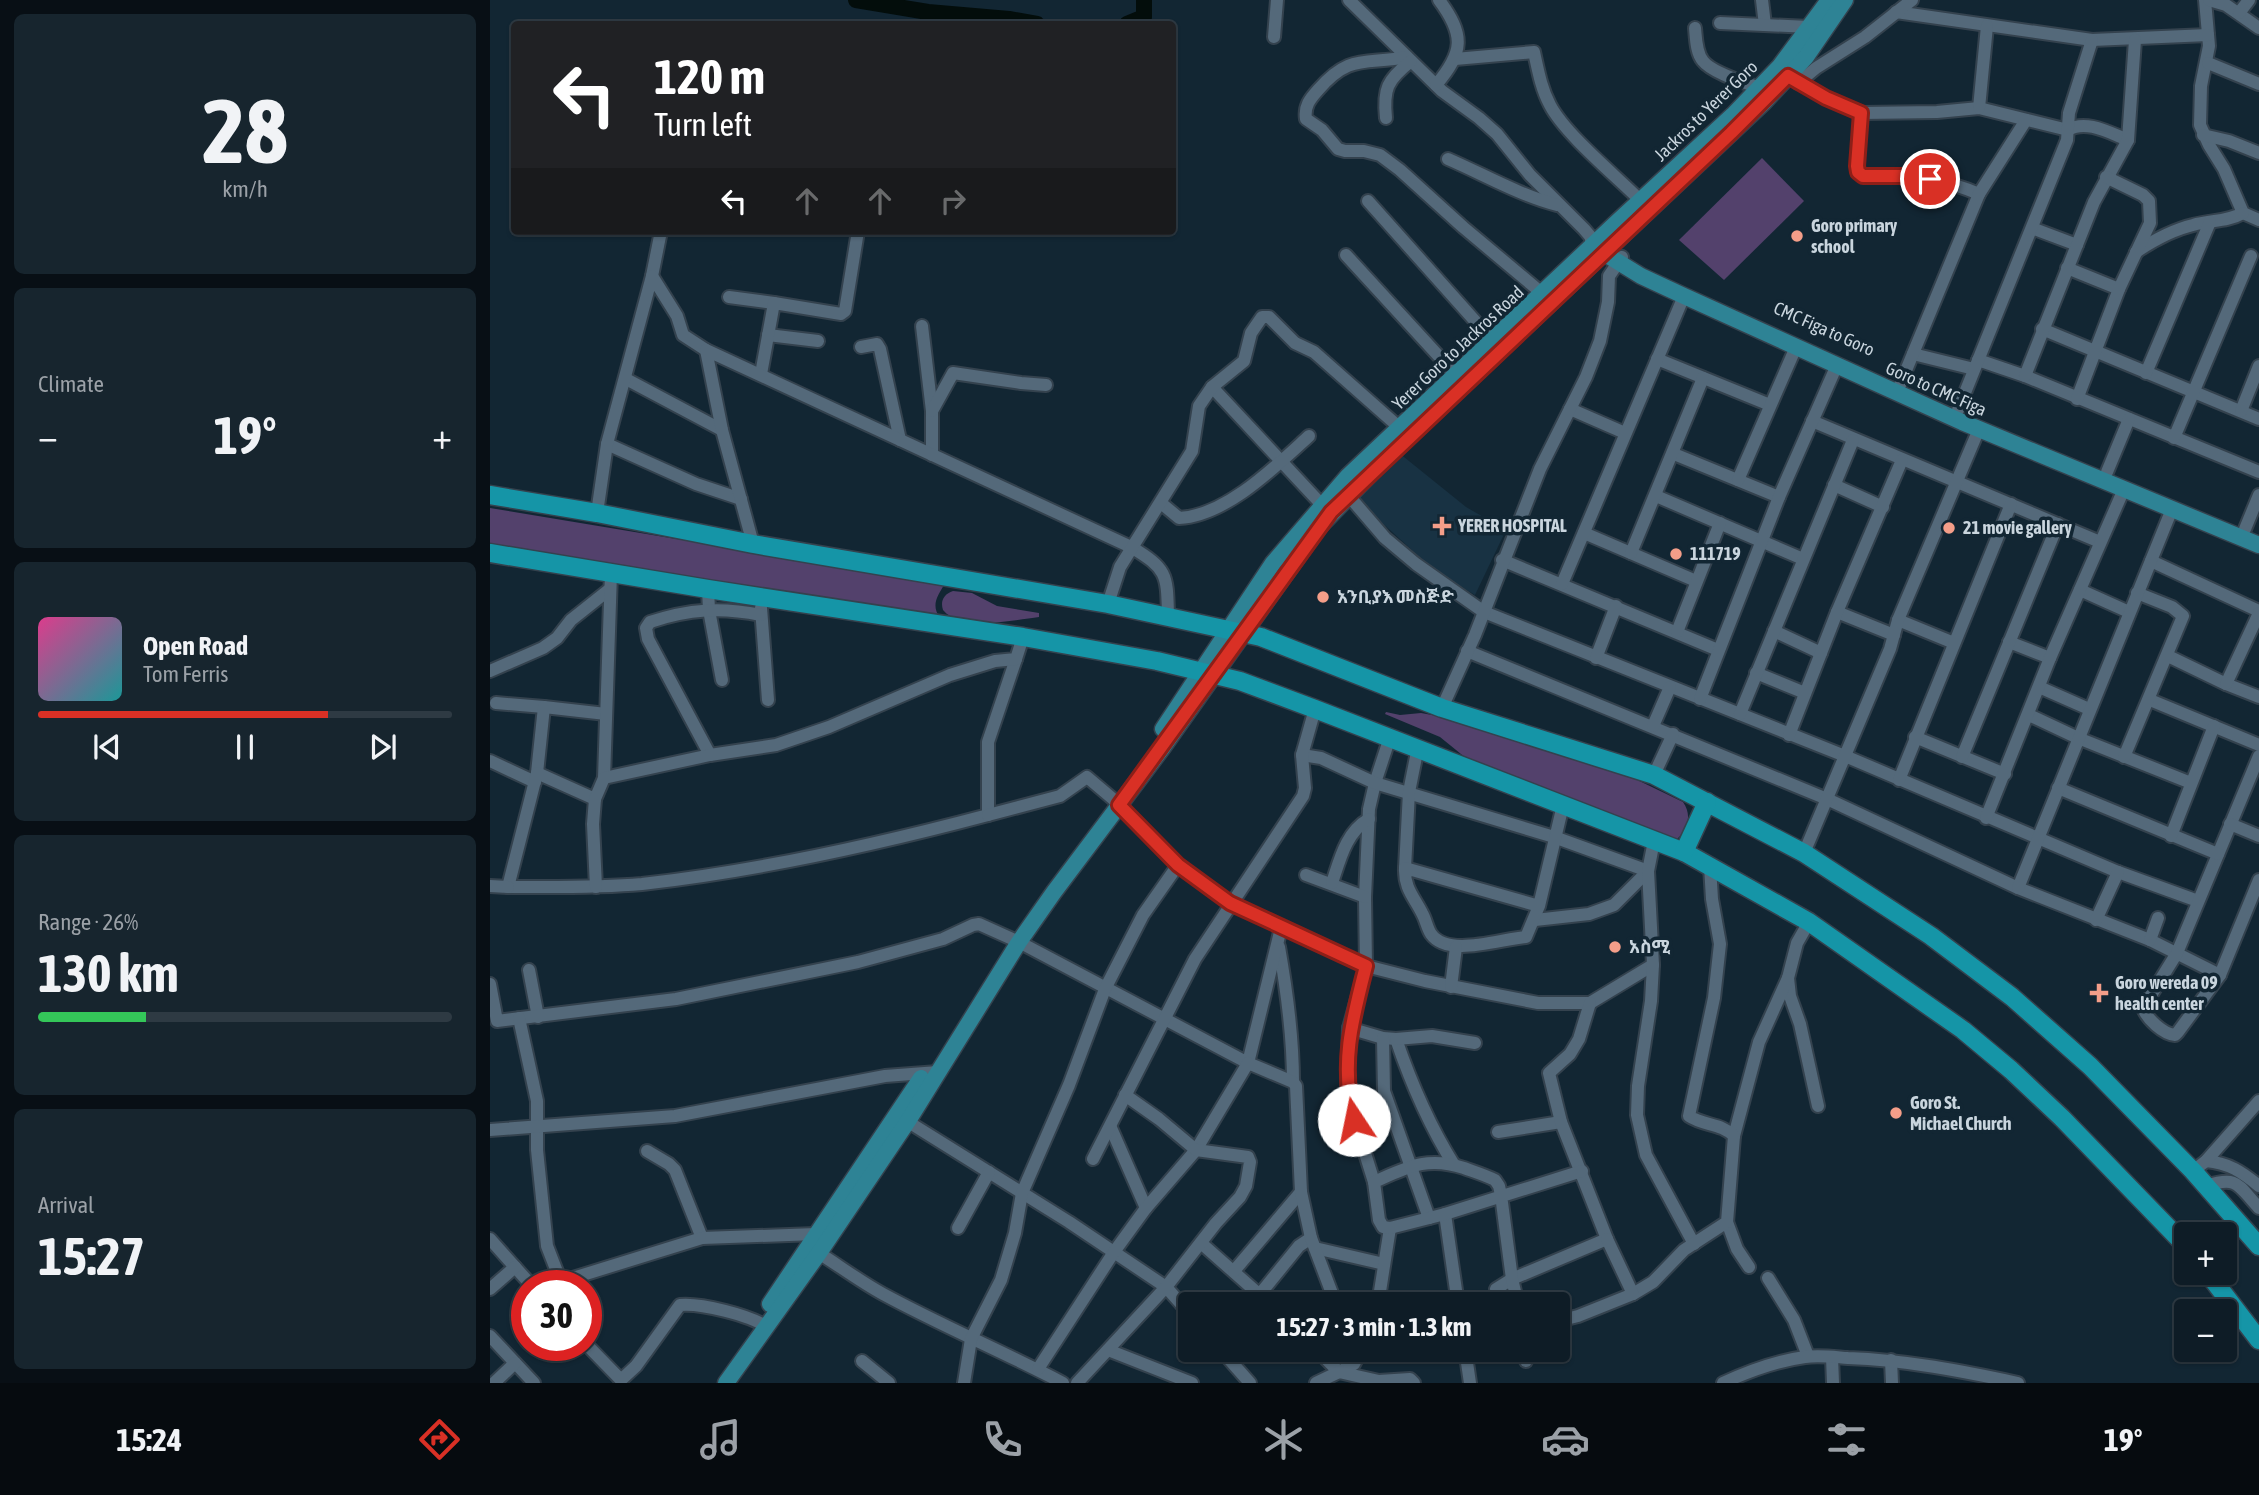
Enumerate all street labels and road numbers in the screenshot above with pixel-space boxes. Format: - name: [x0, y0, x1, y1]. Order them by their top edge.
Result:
- street label: Jackros to Yerer Goro: [1650, 56, 1762, 165]
- street label: Yerer Goro to Jackros Road: [1388, 281, 1528, 414]
- street label: CMC Figa to Goro: [1771, 297, 1878, 360]
- street label: Goro to CMC Figa: [1883, 357, 1990, 420]

